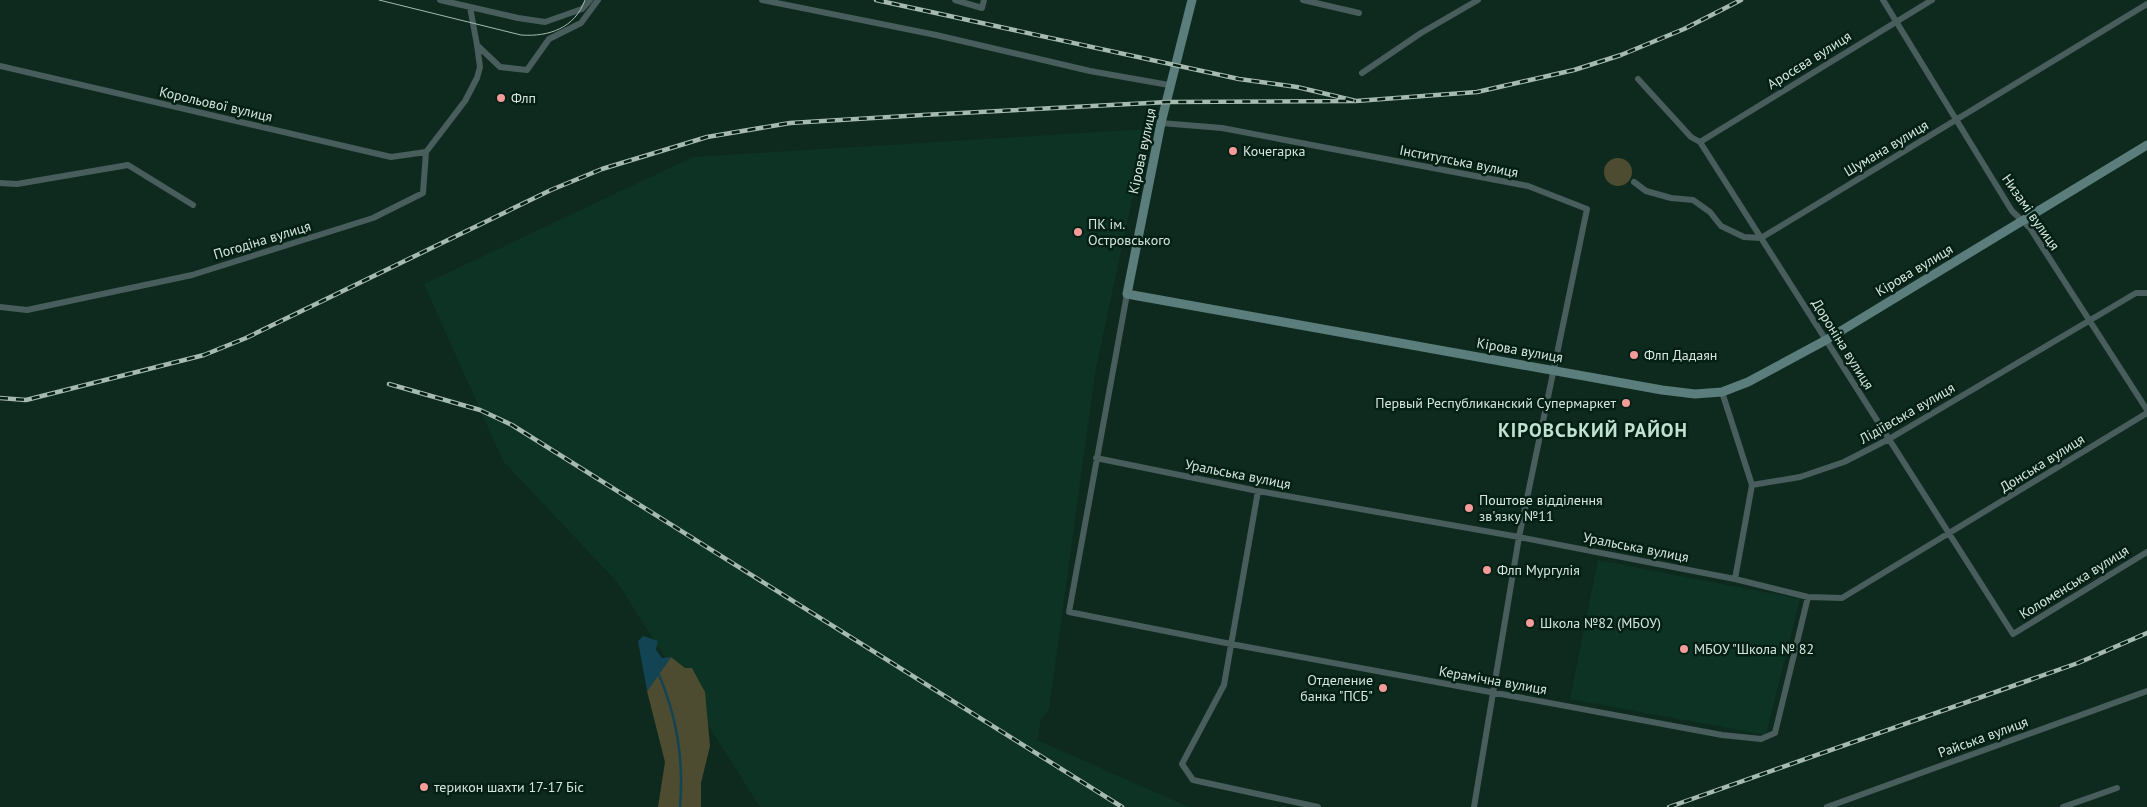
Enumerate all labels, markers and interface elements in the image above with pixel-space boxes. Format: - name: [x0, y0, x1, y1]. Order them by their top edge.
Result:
- street label: Аросєва вулиця: [1764, 27, 1854, 93]
- street label: Корольової вулиця: [158, 82, 274, 126]
- place label: Флп: [511, 89, 536, 107]
- marker: Флп: [495, 92, 507, 104]
- street label: Кірова вулиця: [1124, 106, 1160, 196]
- street label: Шумана вулиця: [1841, 116, 1931, 180]
- street label: Інститутська вулиця: [1398, 141, 1520, 181]
- place label: Кочегарка: [1243, 142, 1305, 160]
- marker: Кочегарка: [1227, 145, 1239, 157]
- street label: Низамі вулиця: [1998, 170, 2064, 254]
- place label: ПК ім. Островського: [1088, 215, 1171, 249]
- street label: Погодіна вулиця: [211, 217, 313, 263]
- marker: ПК ім. Островського: [1072, 226, 1084, 238]
- street label: Кірова вулиця: [1872, 240, 1956, 300]
- street label: Дороніна вулиця: [1808, 295, 1878, 393]
- street label: Кірова вулиця: [1475, 334, 1565, 366]
- place label: Флп Дадаян: [1644, 346, 1717, 364]
- marker: Флп Дадаян: [1628, 349, 1640, 361]
- street label: Лідіївська вулиця: [1855, 378, 1958, 448]
- place label: Первый Республиканский Супермаркет: [1375, 394, 1616, 412]
- marker: Первый Республиканский Супермаркет: [1620, 397, 1632, 409]
- district label: КІРОВСЬКИЙ РАЙОН: [1498, 418, 1688, 442]
- street label: Донська вулиця: [1996, 430, 2088, 496]
- street label: Уральська вулиця: [1184, 455, 1292, 493]
- place label: Поштове відділення зв'язку №11: [1479, 491, 1603, 525]
- marker: Поштове відділення зв'язку №11: [1463, 502, 1475, 514]
- street label: Уральська вулиця: [1582, 528, 1690, 566]
- street label: Коломенська вулиця: [2016, 541, 2132, 623]
- place label: Флп Мургулія: [1497, 561, 1580, 579]
- marker: Флп Мургулія: [1481, 564, 1493, 576]
- place label: Школа №82 (МБОУ): [1540, 614, 1661, 632]
- marker: Школа №82 (МБОУ): [1524, 617, 1536, 629]
- place label: МБОУ "Школа № 82: [1694, 640, 1814, 658]
- marker: МБОУ "Школа № 82: [1678, 643, 1690, 655]
- street label: Керамічна вулиця: [1438, 662, 1548, 698]
- place label: Отделение банка "ПСБ": [1300, 671, 1373, 705]
- marker: Отделение банка "ПСБ": [1377, 682, 1389, 694]
- street label: Райська вулиця: [1936, 712, 2030, 762]
- place label: терикон шахти 17-17 Біс: [434, 778, 584, 796]
- marker: терикон шахти 17-17 Біс: [418, 781, 430, 793]

